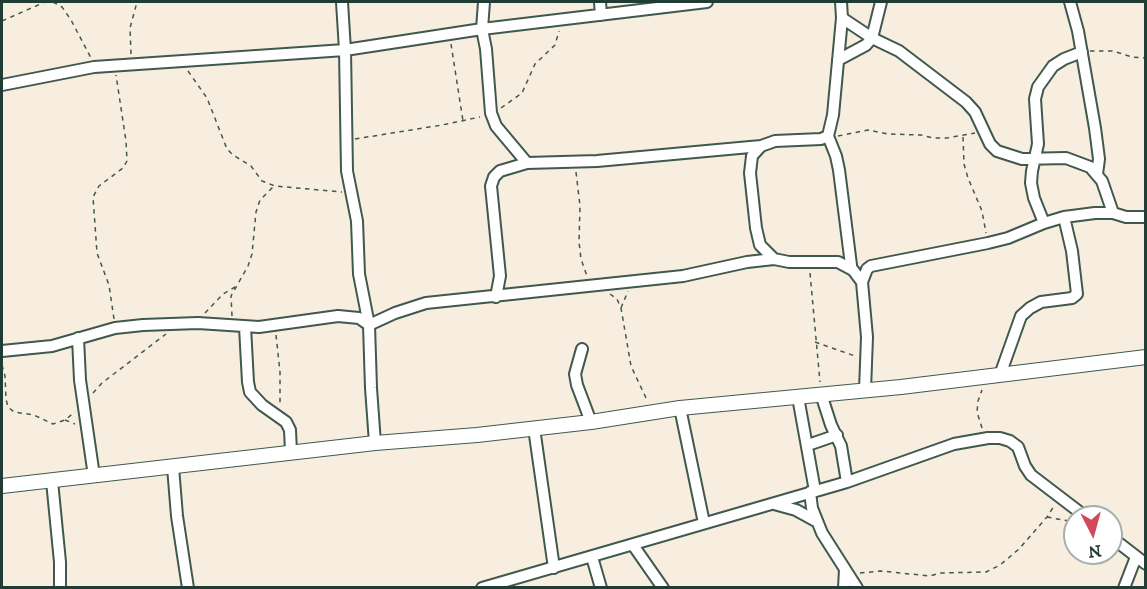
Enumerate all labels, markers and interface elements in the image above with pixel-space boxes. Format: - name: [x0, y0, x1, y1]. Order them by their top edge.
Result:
- north arrow: [1063, 505, 1123, 565]
- text: N: [1087, 540, 1102, 562]

